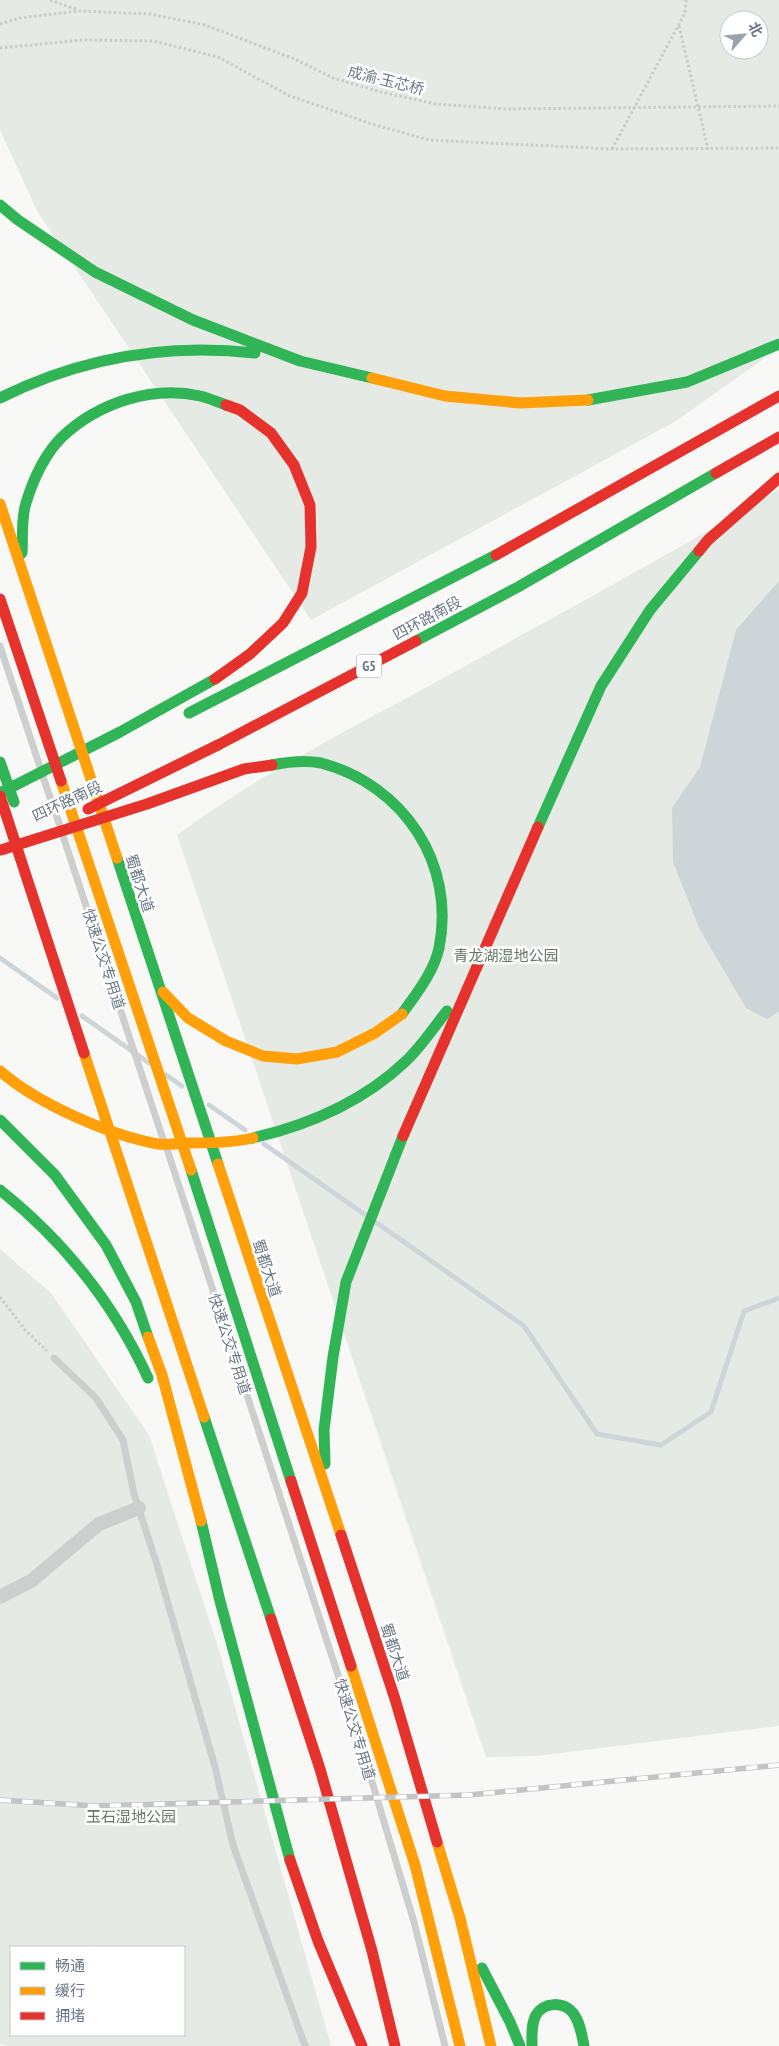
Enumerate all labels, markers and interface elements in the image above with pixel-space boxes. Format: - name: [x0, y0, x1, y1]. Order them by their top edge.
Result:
- north arrow: [719, 10, 769, 60]
- text: 北: [744, 19, 767, 39]
- street label: 成渝·玉芯桥: [346, 61, 426, 99]
- street label: 四环路南段: [389, 592, 465, 644]
- road number: G5: [356, 654, 382, 678]
- street label: 四环路南段: [29, 777, 105, 825]
- street label: 蜀都大道: [122, 852, 158, 914]
- street label: 快速公交专用道: [79, 906, 129, 1012]
- park label: 青龙湖湿地公园: [453, 946, 559, 965]
- street label: 蜀都大道: [249, 1237, 285, 1299]
- street label: 快速公交专用道: [205, 1291, 255, 1397]
- street label: 蜀都大道: [377, 1621, 413, 1683]
- street label: 快速公交专用道: [331, 1676, 379, 1782]
- park label: 玉石湿地公园: [86, 1807, 176, 1826]
- legend: [10, 1946, 185, 2036]
- text: 畅通: [55, 1956, 85, 1975]
- text: 缓行: [55, 1981, 85, 2000]
- text: 拥堵: [55, 2006, 85, 2025]

